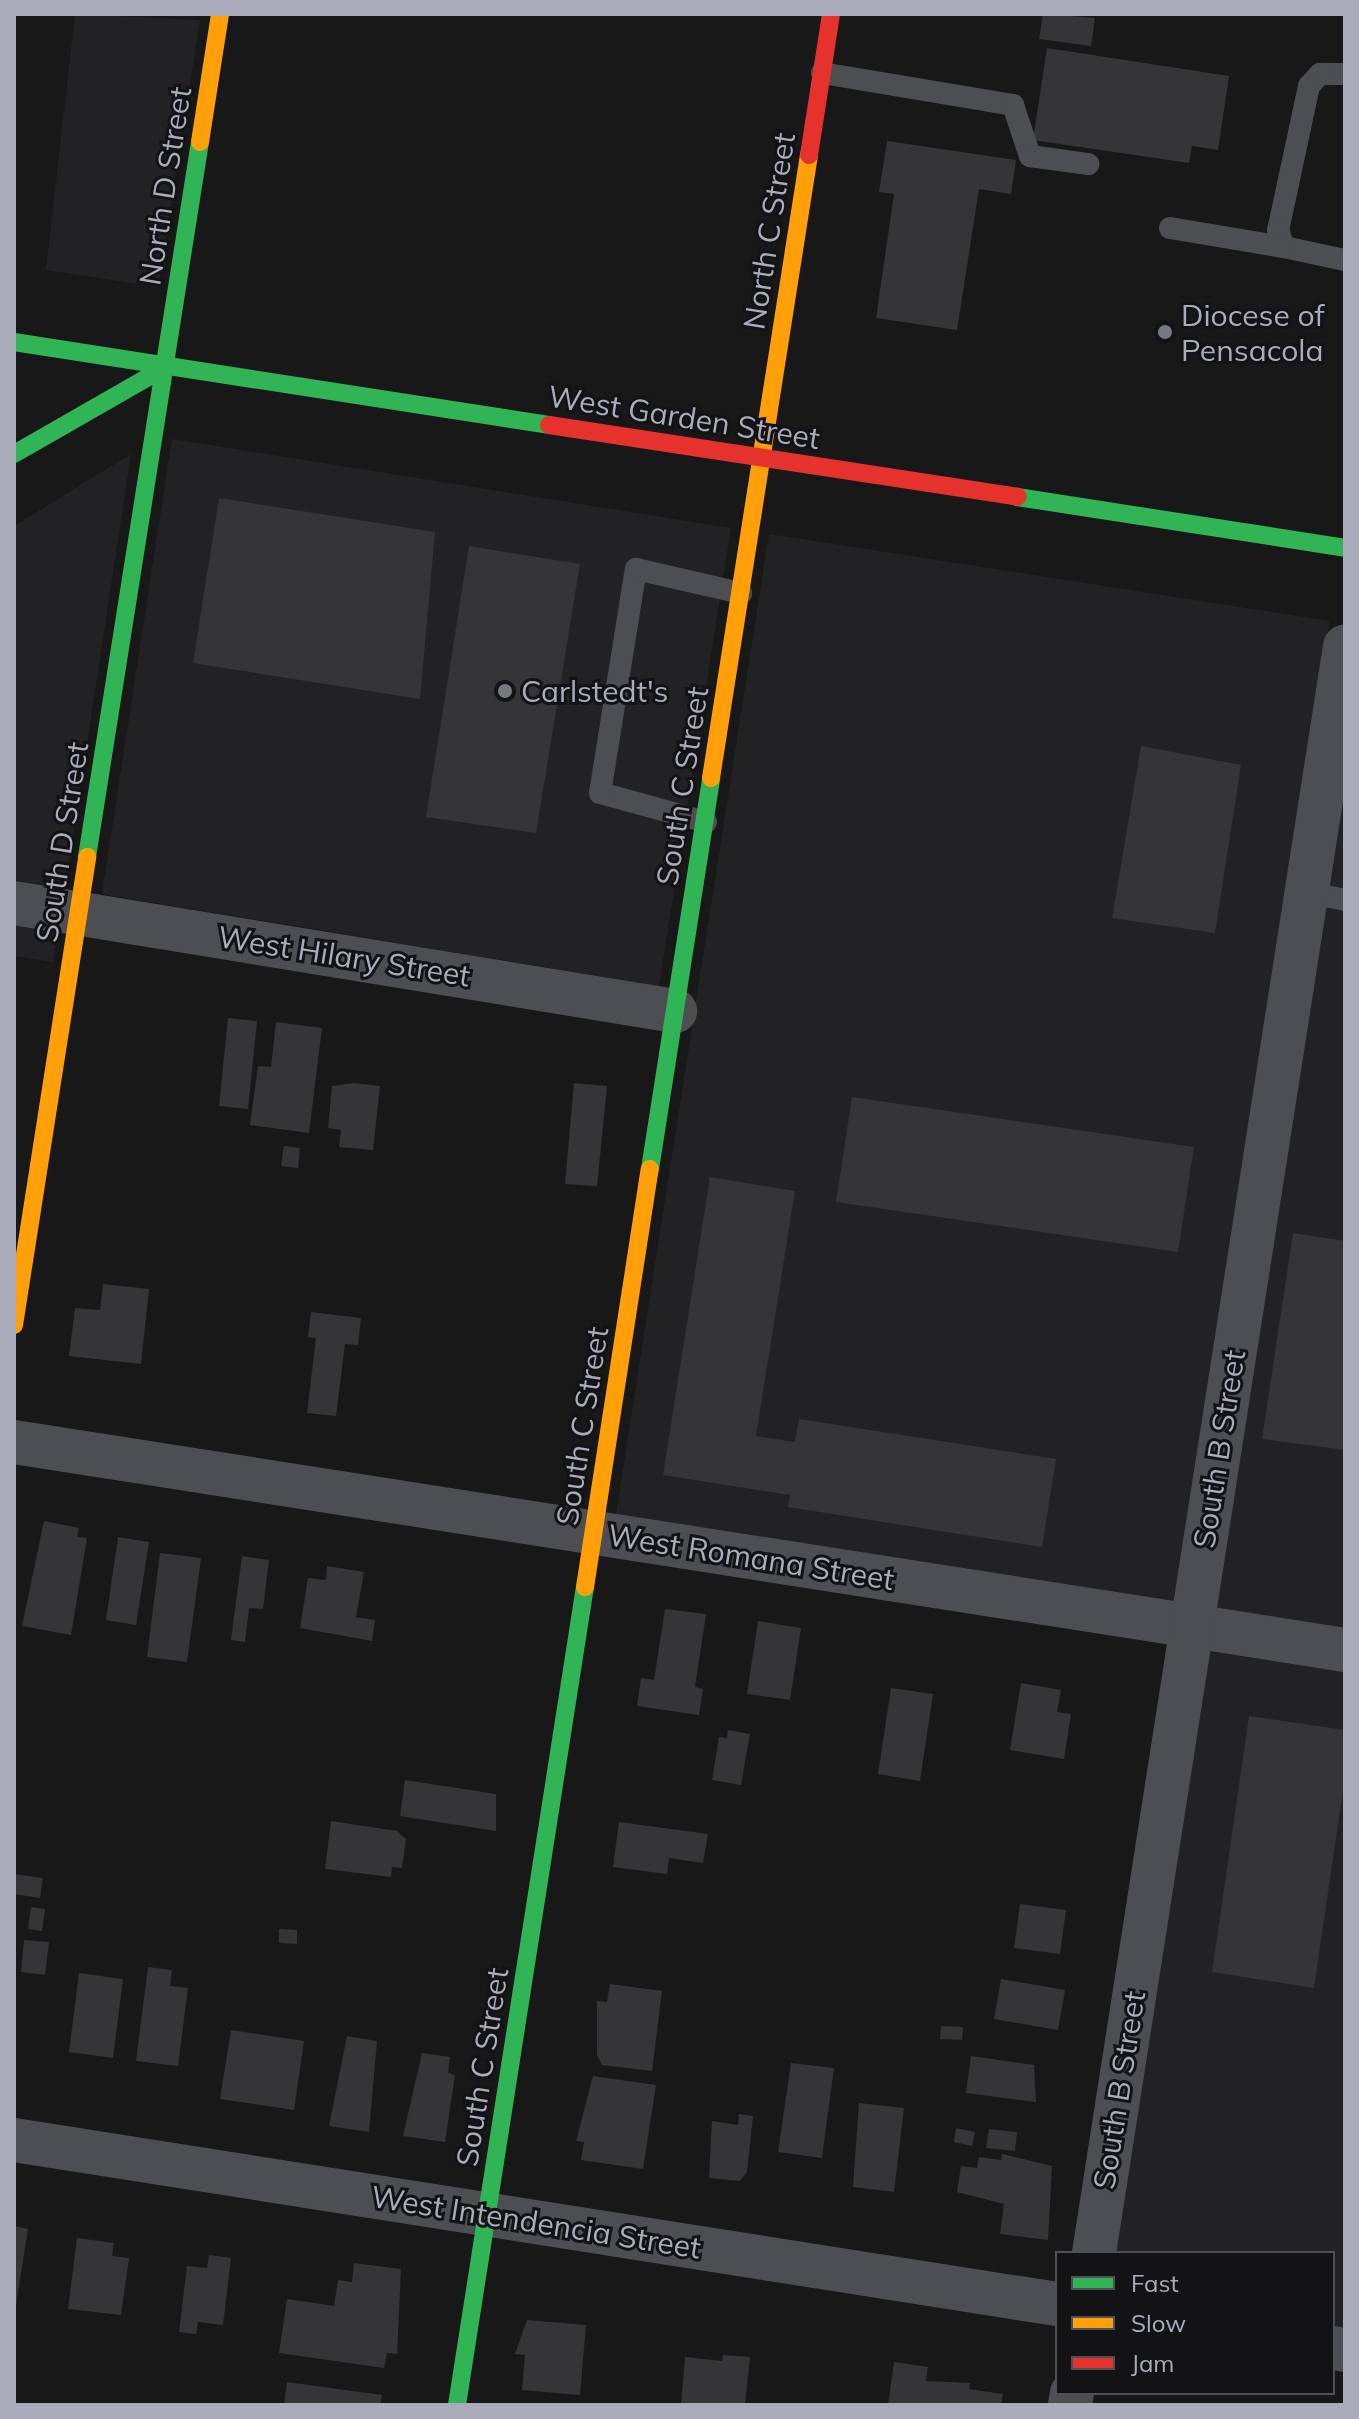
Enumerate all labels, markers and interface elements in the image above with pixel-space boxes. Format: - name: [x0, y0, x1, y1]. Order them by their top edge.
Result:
- street label: North D Street: [132, 84, 198, 288]
- street label: North C Street: [736, 130, 802, 332]
- place label: Diocese of Pensacola: [1181, 297, 1325, 368]
- marker: Diocese of Pensacola: [1156, 323, 1174, 341]
- street label: West Garden Street: [546, 378, 822, 456]
- place label: Carlstedt's: [521, 673, 668, 709]
- marker: Carlstedt's: [496, 682, 514, 700]
- street label: South C Street: [649, 684, 715, 888]
- street label: South D Street: [28, 739, 96, 945]
- street label: West Hilary Street: [215, 918, 473, 994]
- street label: South C Street: [549, 1324, 615, 1528]
- street label: South B Street: [1186, 1347, 1252, 1551]
- street label: West Romana Street: [605, 1517, 897, 1597]
- street label: South C Street: [449, 1965, 515, 2169]
- street label: South B Street: [1086, 1988, 1152, 2192]
- street label: West Intendencia Street: [369, 2178, 703, 2266]
- legend: [1055, 2251, 1335, 2395]
- text: Fast: [1131, 2268, 1179, 2298]
- text: Slow: [1131, 2308, 1186, 2338]
- text: Jam: [1131, 2348, 1174, 2378]

